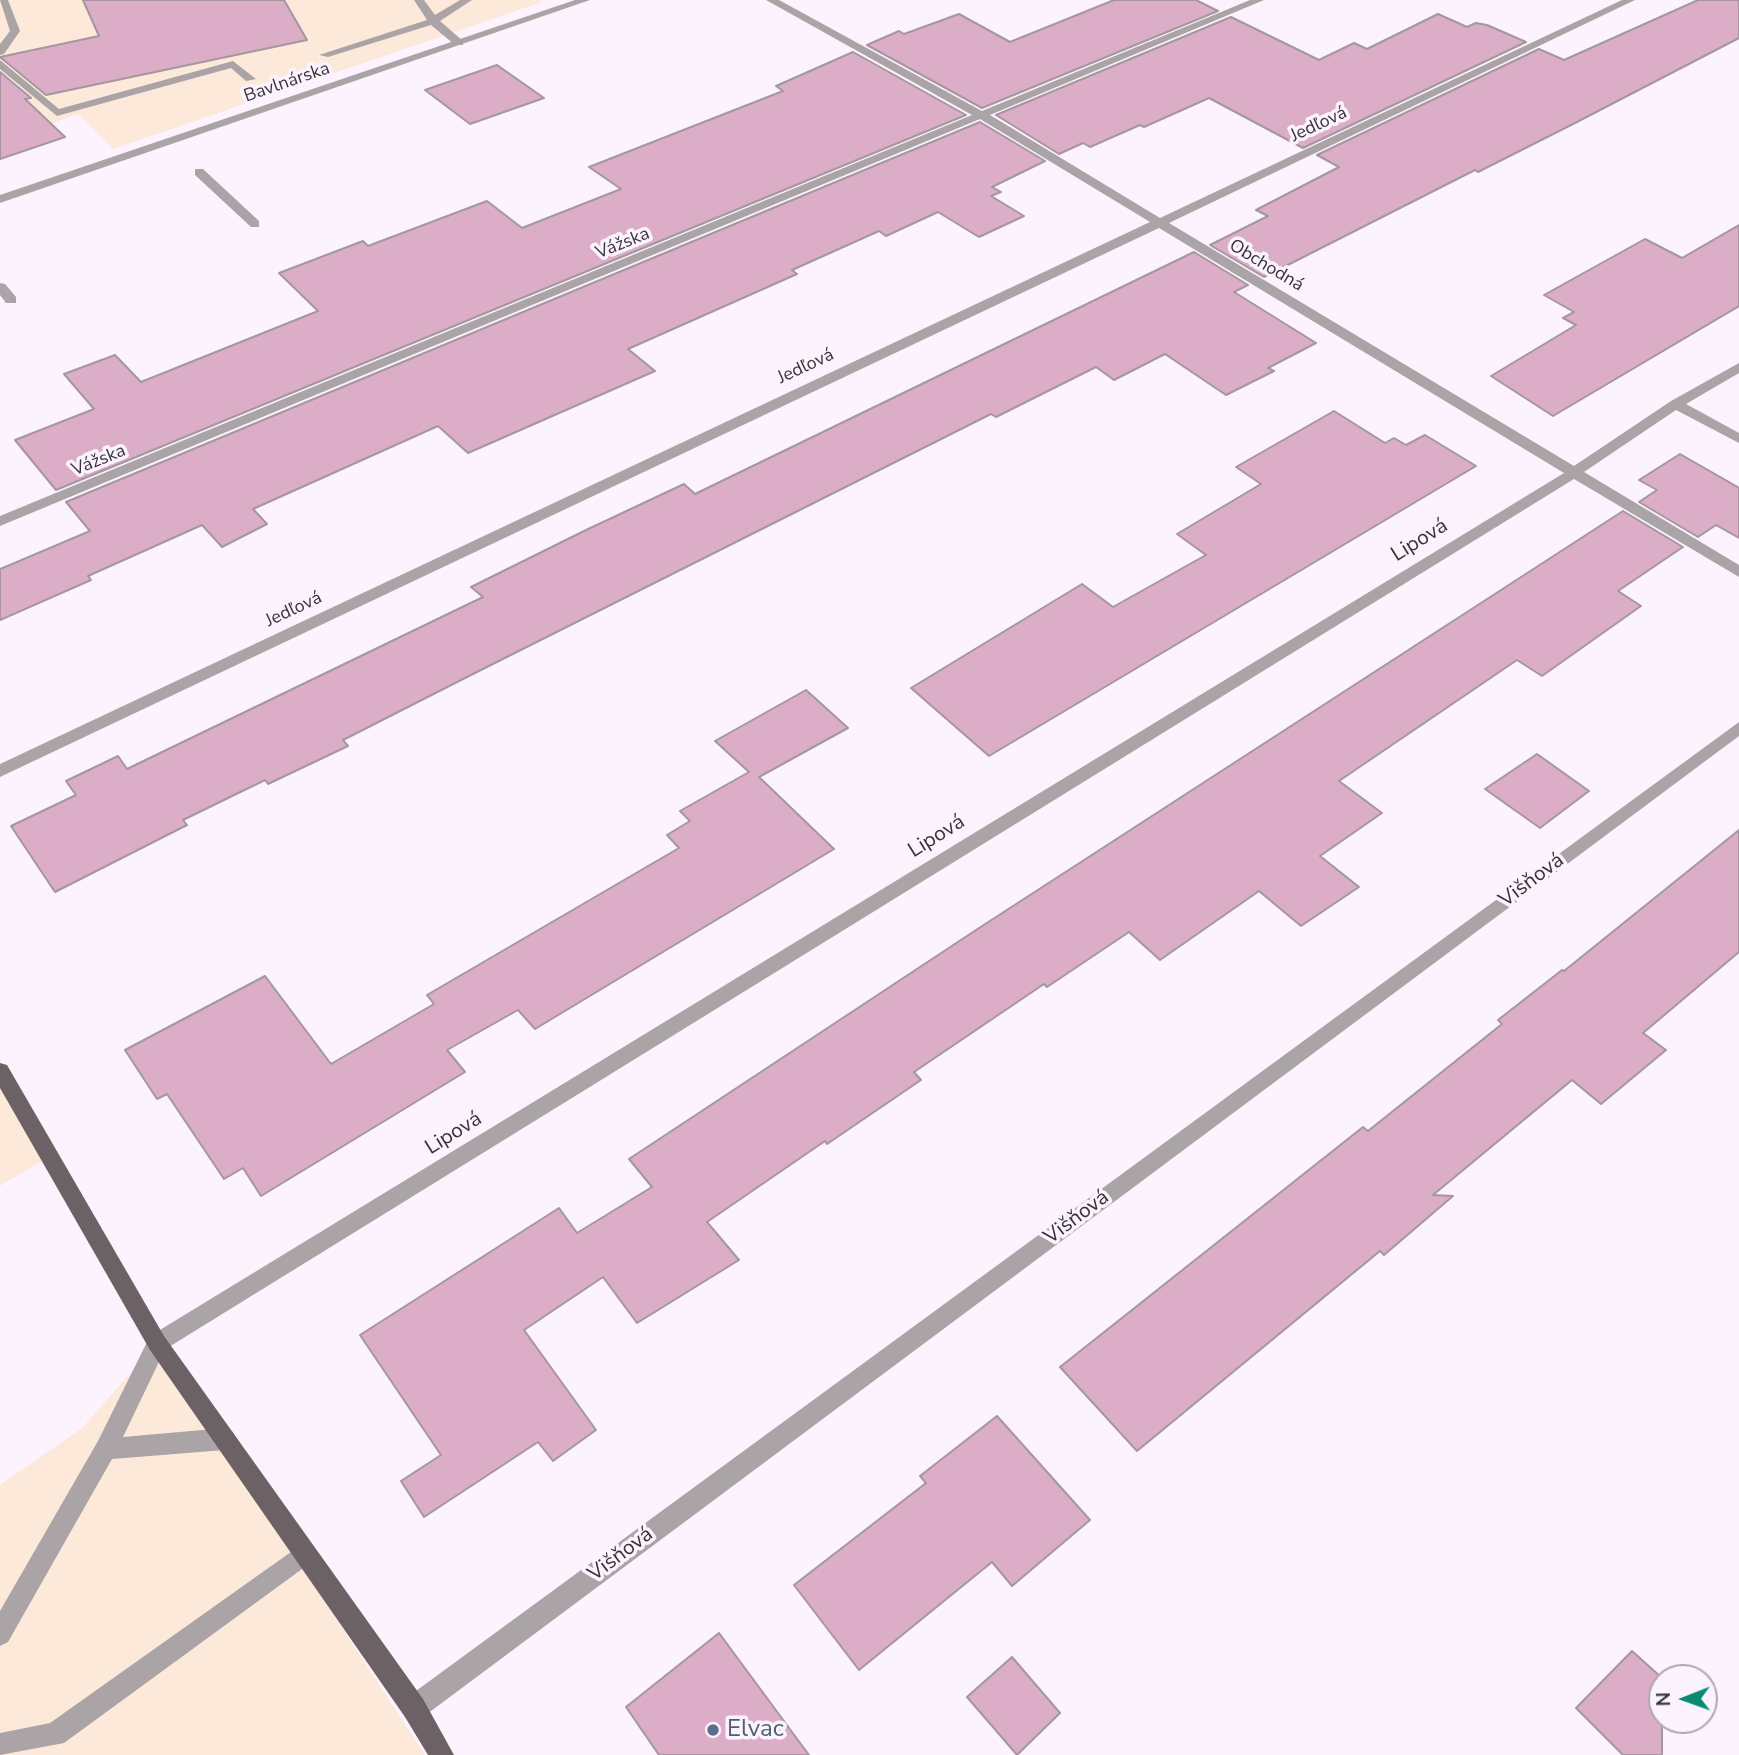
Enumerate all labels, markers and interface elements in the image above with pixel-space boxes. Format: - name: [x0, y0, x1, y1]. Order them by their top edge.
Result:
- street label: Bavlnárska: [241, 58, 333, 108]
- street label: Jedľová: [1287, 103, 1351, 147]
- street label: Vážska: [593, 223, 653, 265]
- street label: Obchodná: [1225, 235, 1307, 297]
- street label: Jedľová: [774, 345, 838, 389]
- street label: Vážska: [69, 440, 129, 482]
- street label: Lipová: [1387, 514, 1453, 568]
- street label: Jedľová: [262, 588, 326, 632]
- street label: Lipová: [904, 810, 970, 864]
- street label: Višňová: [1495, 848, 1569, 914]
- street label: Lipová: [421, 1107, 487, 1161]
- street label: Višňová: [1040, 1185, 1114, 1251]
- street label: Višňová: [584, 1522, 658, 1588]
- north arrow: [1648, 1664, 1718, 1734]
- text: N: [1651, 1692, 1677, 1707]
- place label: Elvac: [727, 1716, 784, 1744]
- marker: Elvac: [705, 1722, 721, 1738]

